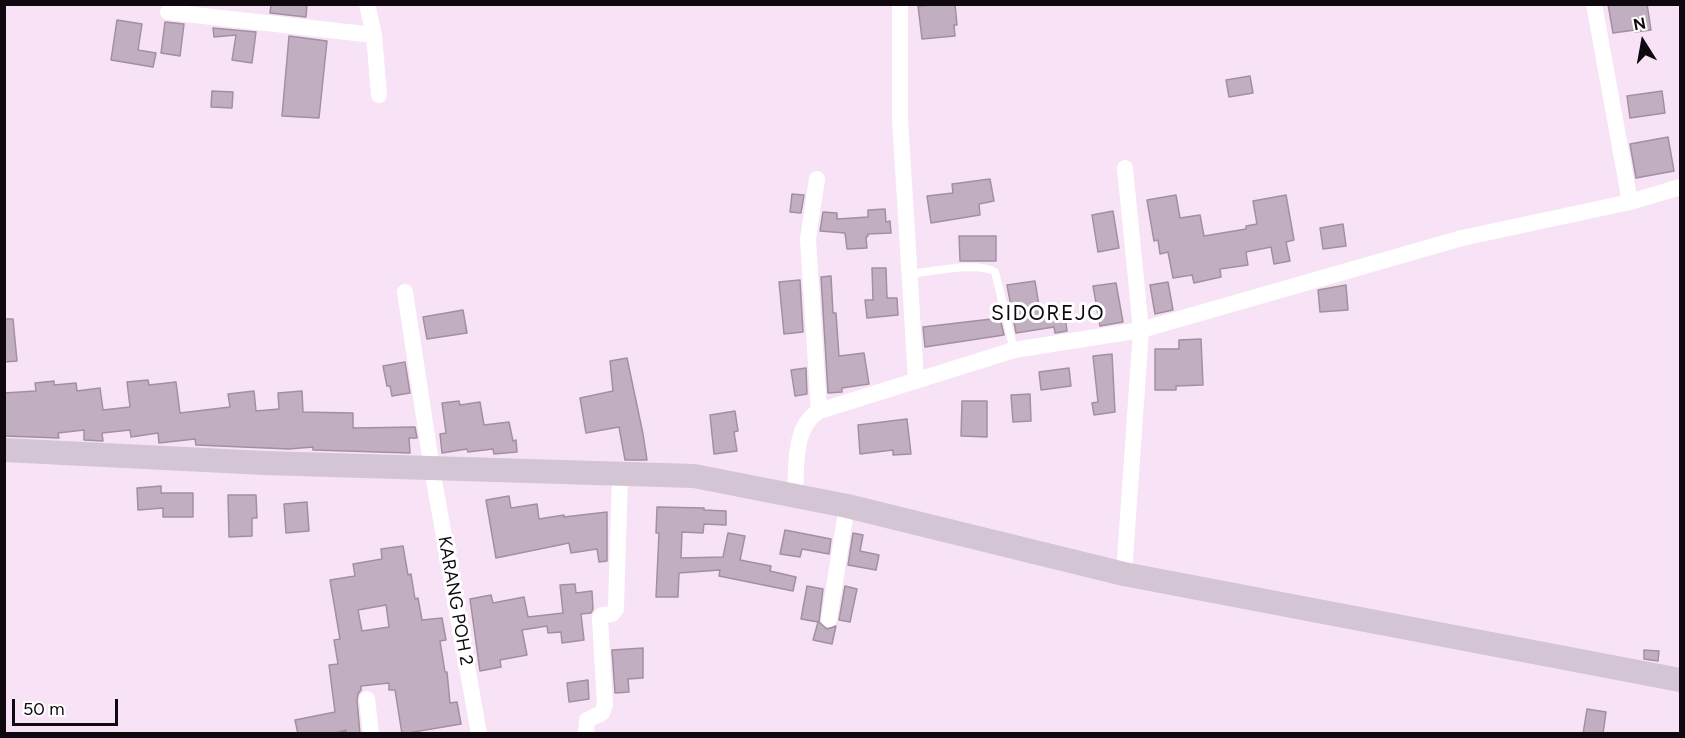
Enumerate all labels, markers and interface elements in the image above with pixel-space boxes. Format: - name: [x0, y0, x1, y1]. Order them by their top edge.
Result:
- north arrow: [1613, 12, 1673, 72]
- text: N: [1632, 13, 1647, 34]
- district label: SIDOREJO: [991, 301, 1105, 327]
- street label: KARANG POH 2: [433, 535, 477, 667]
- scale bar: [15, 687, 122, 725]
- text: 50 m: [23, 698, 65, 720]

